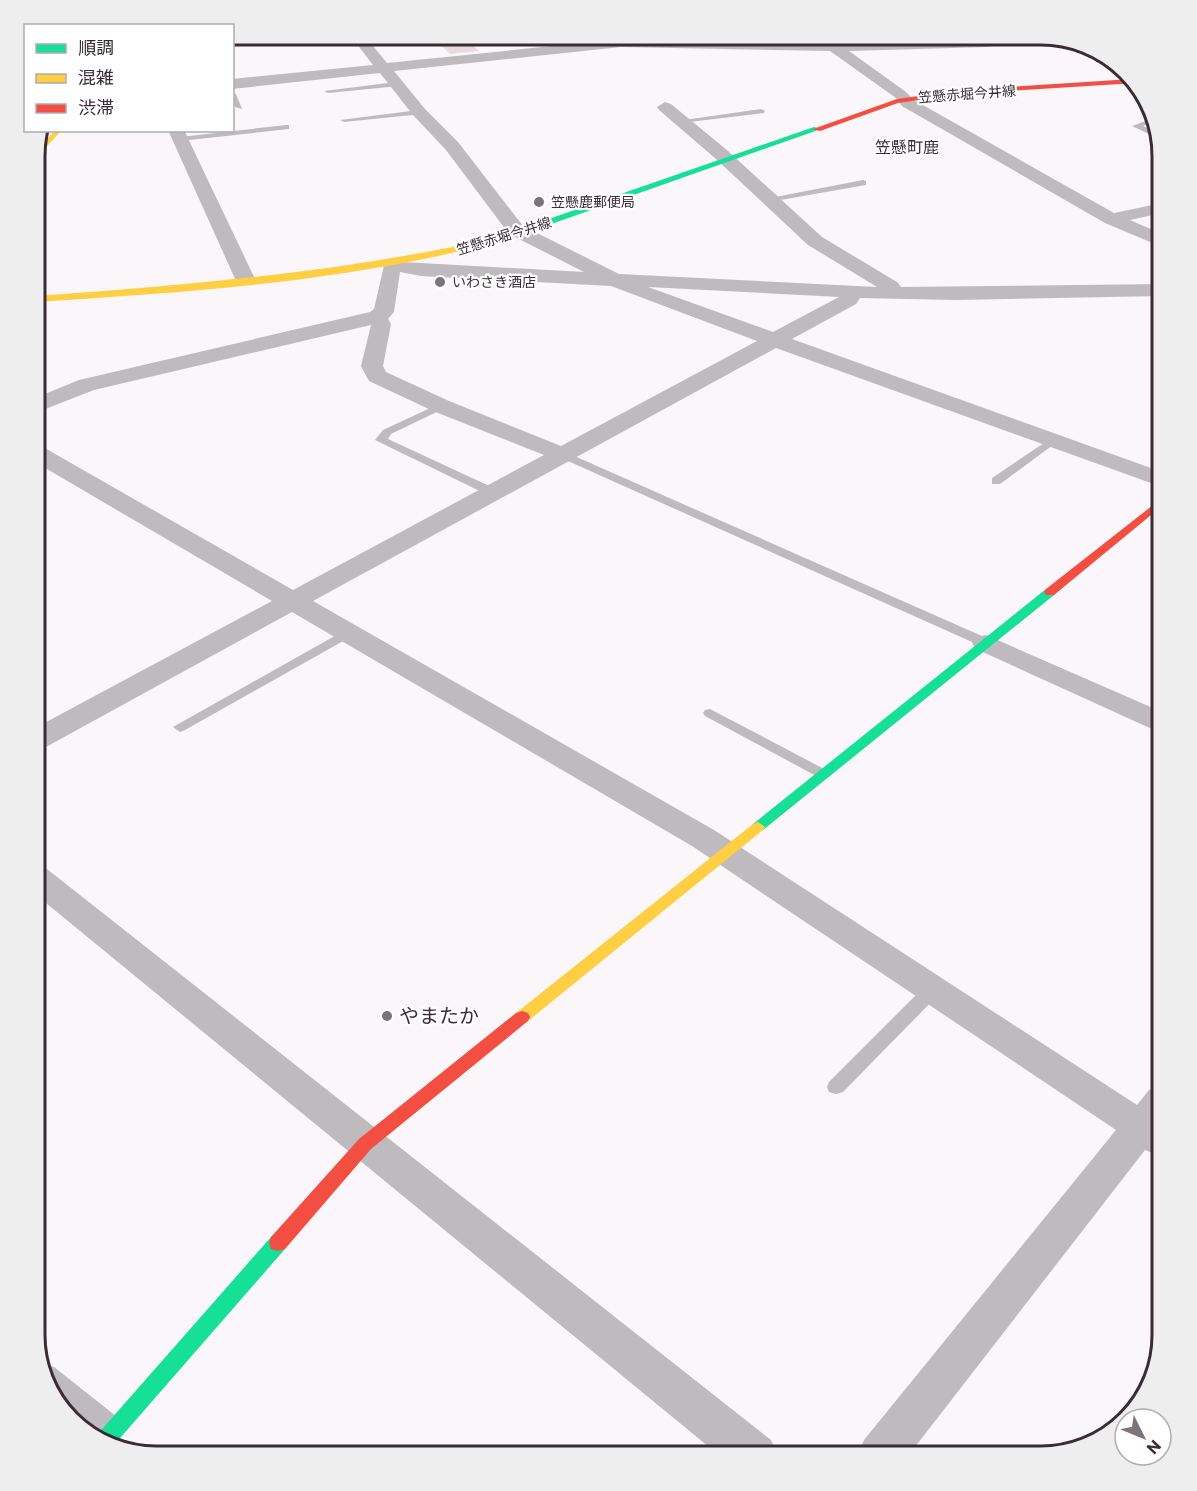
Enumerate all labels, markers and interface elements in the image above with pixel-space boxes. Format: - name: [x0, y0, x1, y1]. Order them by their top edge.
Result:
- legend: [24, 24, 234, 132]
- text: 順調: [78, 36, 114, 58]
- text: 混雑: [78, 66, 114, 88]
- street label: 笠懸赤堀今井線: [917, 82, 1016, 105]
- text: 渋滞: [78, 96, 114, 118]
- district label: 笠懸町鹿: [875, 137, 939, 156]
- place label: 笠懸鹿郵便局: [551, 193, 635, 210]
- marker: 笠懸鹿郵便局: [532, 195, 546, 209]
- street label: 笠懸赤堀今井線: [455, 213, 553, 258]
- place label: いわさき酒店: [452, 273, 536, 290]
- marker: いわさき酒店: [433, 275, 447, 289]
- place label: やまたか: [399, 1003, 479, 1027]
- marker: やまたか: [380, 1009, 394, 1023]
- north arrow: [1113, 1407, 1173, 1467]
- text: N: [1143, 1437, 1165, 1458]

